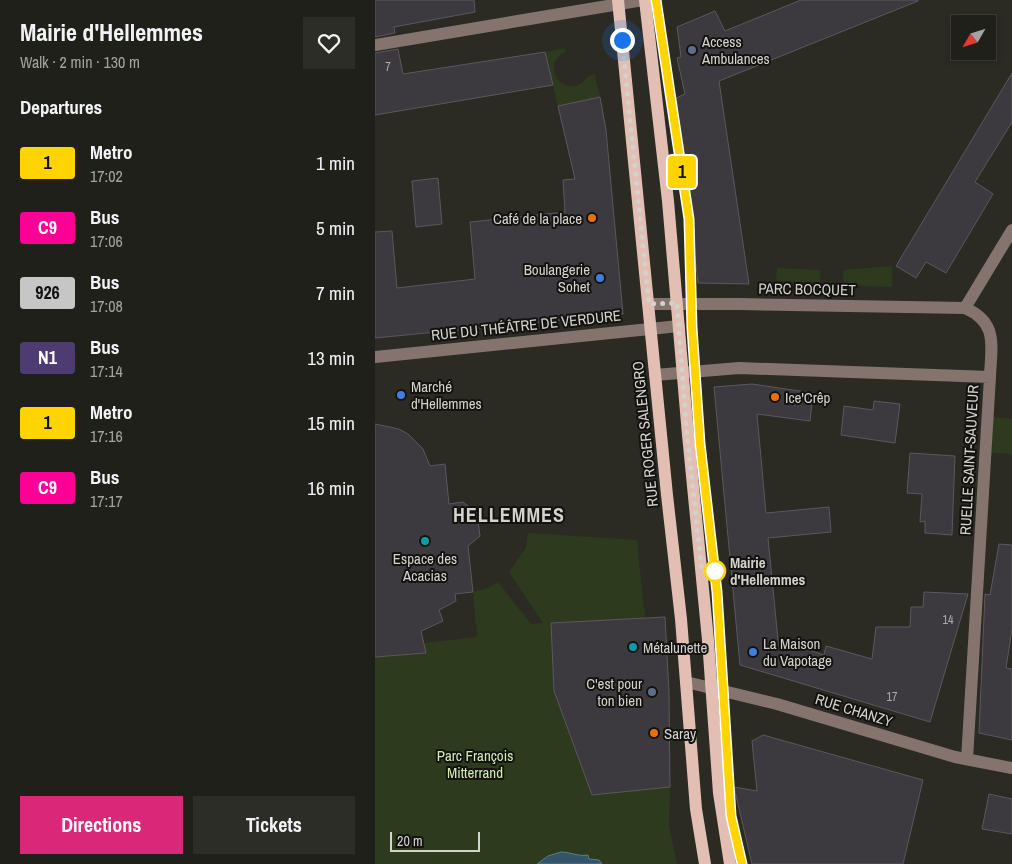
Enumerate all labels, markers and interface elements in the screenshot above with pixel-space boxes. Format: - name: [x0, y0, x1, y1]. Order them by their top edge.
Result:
- north arrow: [951, 15, 996, 60]
- map controls: [951, 15, 996, 60]
- text: Mairie d'Hellemmes: [20, 16, 203, 48]
- button: heart: [303, 17, 355, 69]
- your location: [610, 28, 635, 53]
- place label: Access Ambulances: [701, 31, 770, 69]
- marker: Access Ambulances: [686, 44, 698, 56]
- text: Walk · 2 min · 130 m: [20, 51, 140, 73]
- house number: 7: [385, 59, 391, 75]
- text: Departures: [20, 94, 102, 120]
- text: Metro: [90, 139, 132, 165]
- text: 1: [43, 150, 52, 175]
- text: 1 min: [316, 150, 355, 176]
- line badge: 1: [666, 156, 698, 188]
- text: 1: [678, 159, 686, 184]
- text: 17:02: [90, 165, 123, 187]
- text: Bus: [90, 204, 119, 230]
- place label: Café de la place: [493, 208, 582, 229]
- marker: Café de la place: [586, 212, 598, 224]
- text: C9: [38, 215, 57, 240]
- text: 5 min: [316, 215, 355, 241]
- text: 17:06: [90, 230, 123, 252]
- place label: Boulangerie Sohet: [524, 259, 591, 297]
- text: Bus: [90, 269, 119, 295]
- marker: Boulangerie Sohet: [594, 272, 606, 284]
- street label: PARC BOCQUET: [758, 278, 856, 300]
- text: 926: [35, 280, 60, 305]
- text: 7 min: [316, 280, 355, 306]
- text: 17:08: [90, 295, 123, 317]
- street label: RUE DU THÉÂTRE DE VERDURE: [430, 305, 622, 345]
- text: Bus: [90, 334, 119, 360]
- text: N1: [38, 345, 57, 370]
- text: 13 min: [307, 345, 355, 371]
- text: 17:14: [90, 360, 123, 382]
- street label: RUE ROGER SALENGRO: [627, 360, 663, 508]
- place label: Marché d'Hellemmes: [411, 376, 482, 414]
- street label: RUELLE SAINT-SAUVEUR: [955, 384, 983, 536]
- place label: Ice'Crêp: [785, 387, 831, 408]
- marker: Marché d'Hellemmes: [395, 389, 407, 401]
- marker: Ice'Crêp: [769, 391, 781, 403]
- text: Metro: [90, 399, 132, 425]
- text: 1: [43, 410, 52, 435]
- text: 15 min: [307, 410, 355, 436]
- text: 17:16: [90, 425, 123, 447]
- text: Bus: [90, 464, 119, 490]
- text: C9: [38, 475, 57, 500]
- text: 16 min: [307, 475, 355, 501]
- text: 17:17: [90, 490, 123, 512]
- district label: HELLEMMES: [453, 501, 565, 528]
- marker: Espace des Acacias: [419, 535, 431, 547]
- place label: Espace des Acacias: [393, 548, 457, 586]
- place label: Mairie d'Hellemmes: [730, 552, 806, 590]
- marker: Mairie d'Hellemmes: [704, 560, 726, 582]
- house number: 14: [943, 612, 954, 628]
- place label: La Maison du Vapotage: [763, 633, 832, 671]
- place label: Métalunette: [643, 637, 707, 658]
- marker: Métalunette: [627, 641, 639, 653]
- marker: La Maison du Vapotage: [747, 646, 759, 658]
- place label: C'est pour ton bien: [586, 673, 642, 711]
- marker: C'est pour ton bien: [646, 686, 658, 698]
- street label: RUE CHANZY: [813, 688, 896, 732]
- house number: 17: [887, 689, 898, 705]
- place label: Saray: [664, 723, 697, 744]
- marker: Saray: [648, 727, 660, 739]
- park label: Parc François Mitterrand: [437, 745, 513, 783]
- button: Directions: [20, 796, 183, 854]
- button: Tickets: [193, 796, 355, 854]
- scale bar: [390, 829, 480, 852]
- text: 20 m: [397, 832, 423, 850]

